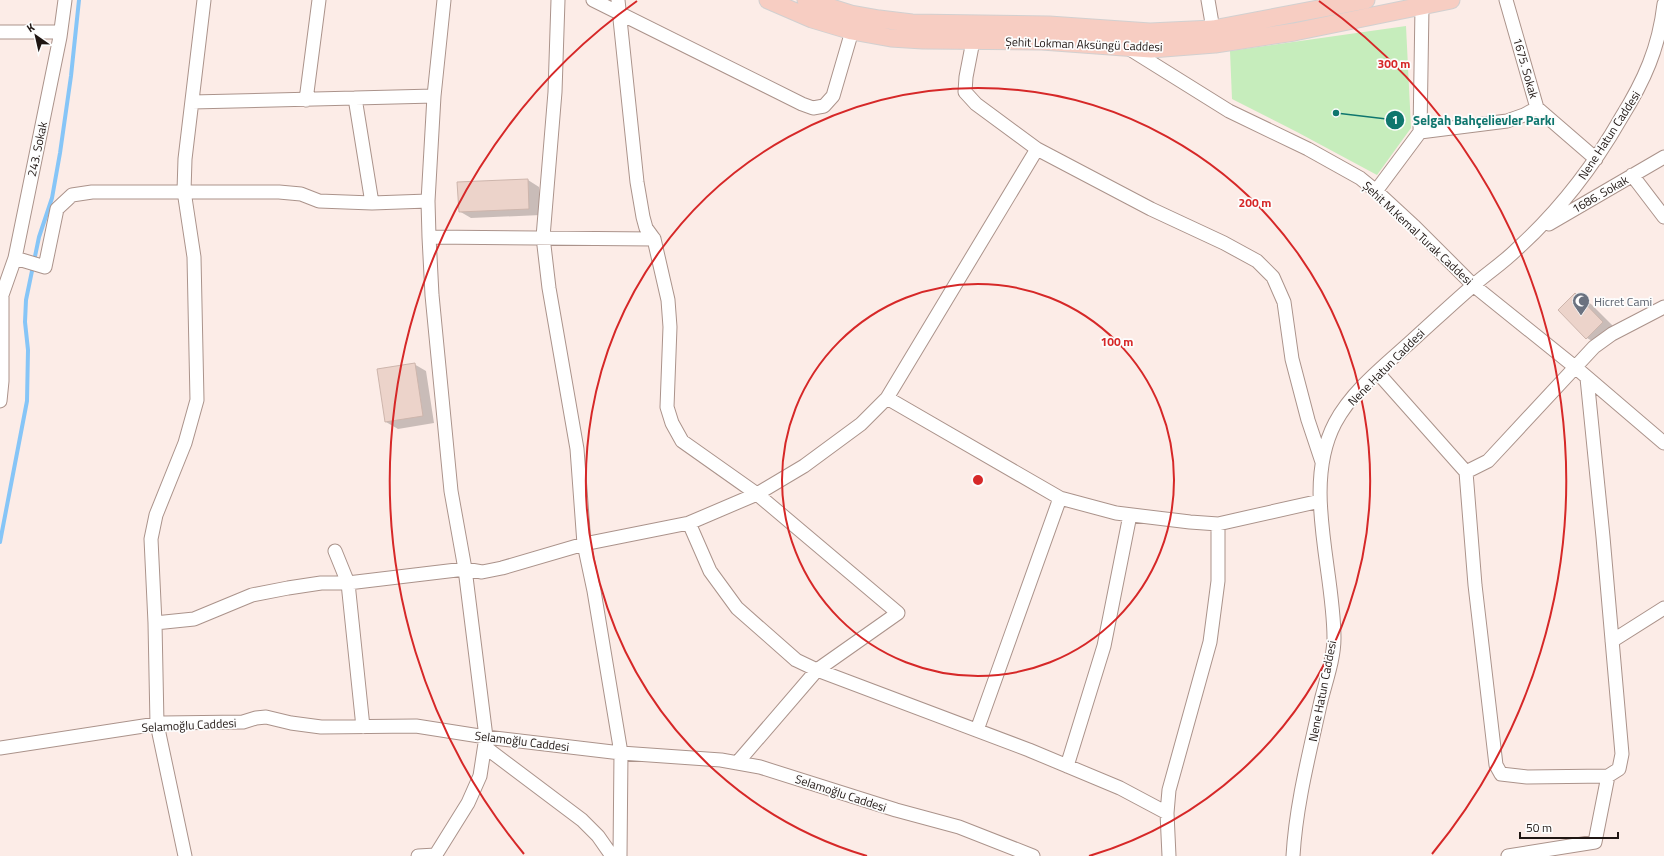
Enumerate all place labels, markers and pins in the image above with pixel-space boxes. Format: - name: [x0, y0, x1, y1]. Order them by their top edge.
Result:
- callout: Selgah Bahçelievler Parkı: [1385, 108, 1563, 133]
- mosque icon: Hicret Cami: [1571, 291, 1591, 316]
- place label: Hicret Cami: [1594, 292, 1652, 311]
- centre of rings: [971, 473, 985, 487]

